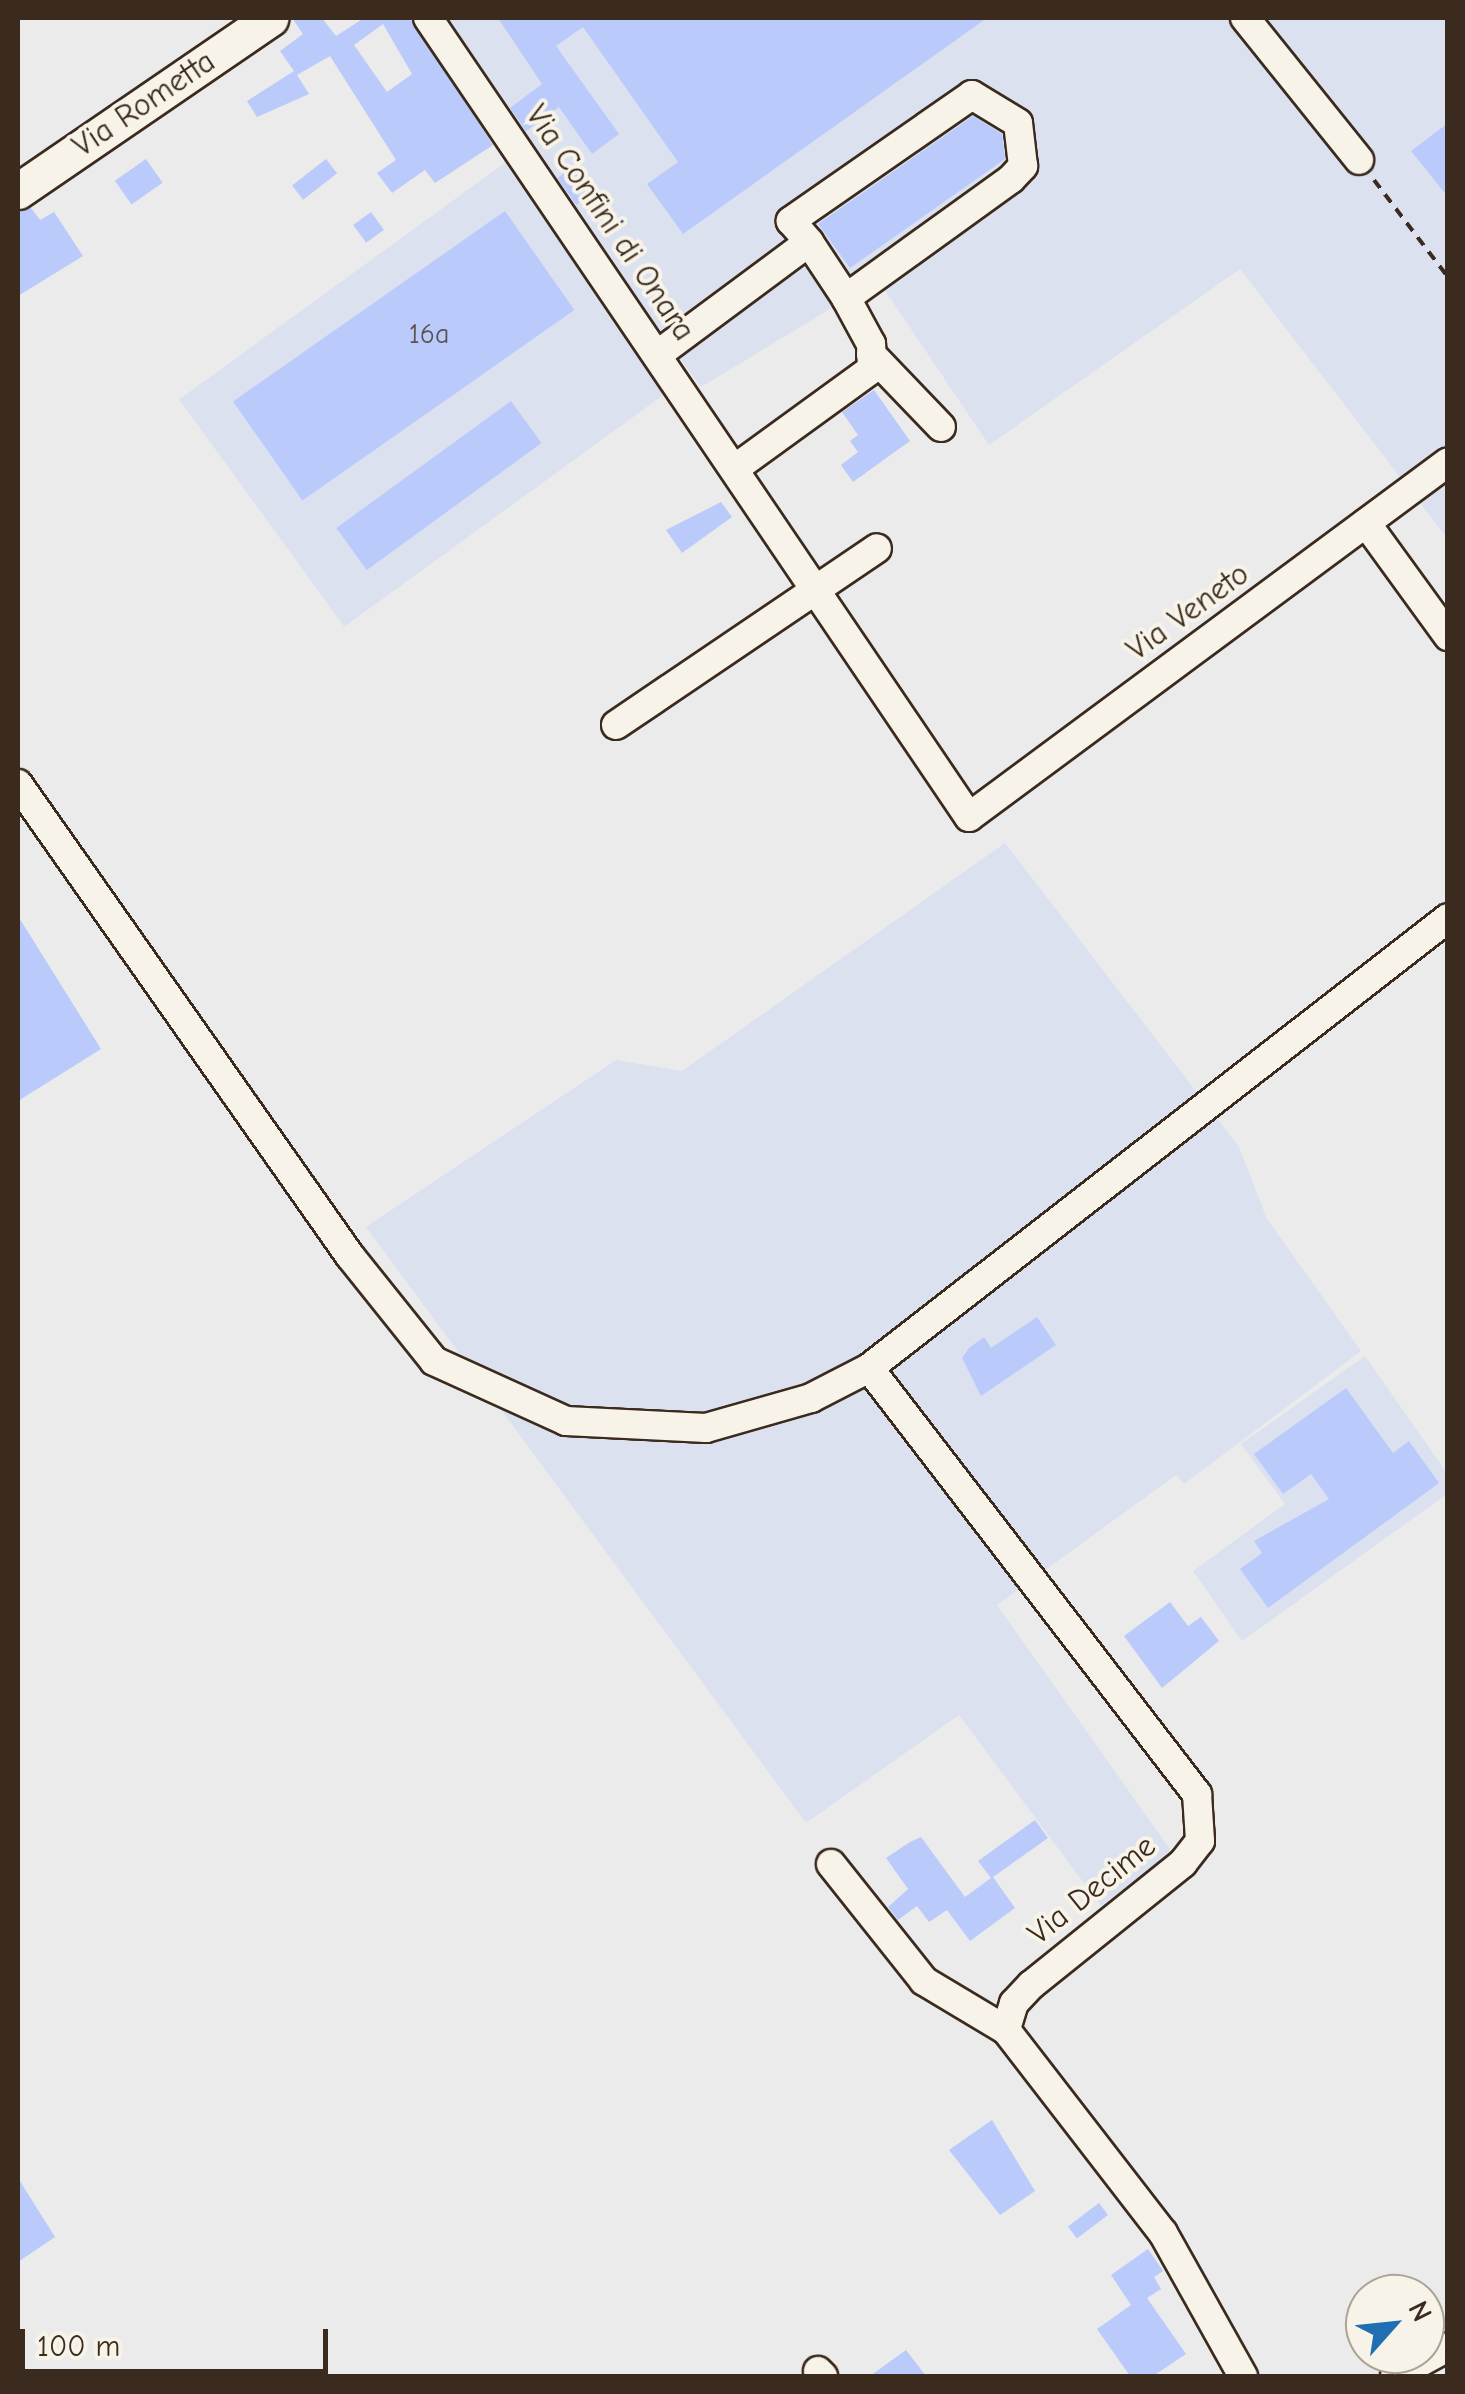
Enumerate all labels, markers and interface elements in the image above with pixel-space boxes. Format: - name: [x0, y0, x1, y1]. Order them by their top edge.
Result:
- street label: Via Rometta: [65, 42, 223, 166]
- street label: Via Confini di Onara: [517, 98, 703, 348]
- house number: 16a: [409, 317, 449, 351]
- street label: Via Veneto: [1119, 555, 1257, 669]
- street label: Via Decime: [1020, 1827, 1164, 1953]
- north arrow: [1345, 2274, 1445, 2374]
- text: N: [1402, 2296, 1438, 2327]
- scale bar: [25, 2309, 332, 2371]
- text: 100 m: [37, 2329, 120, 2364]

